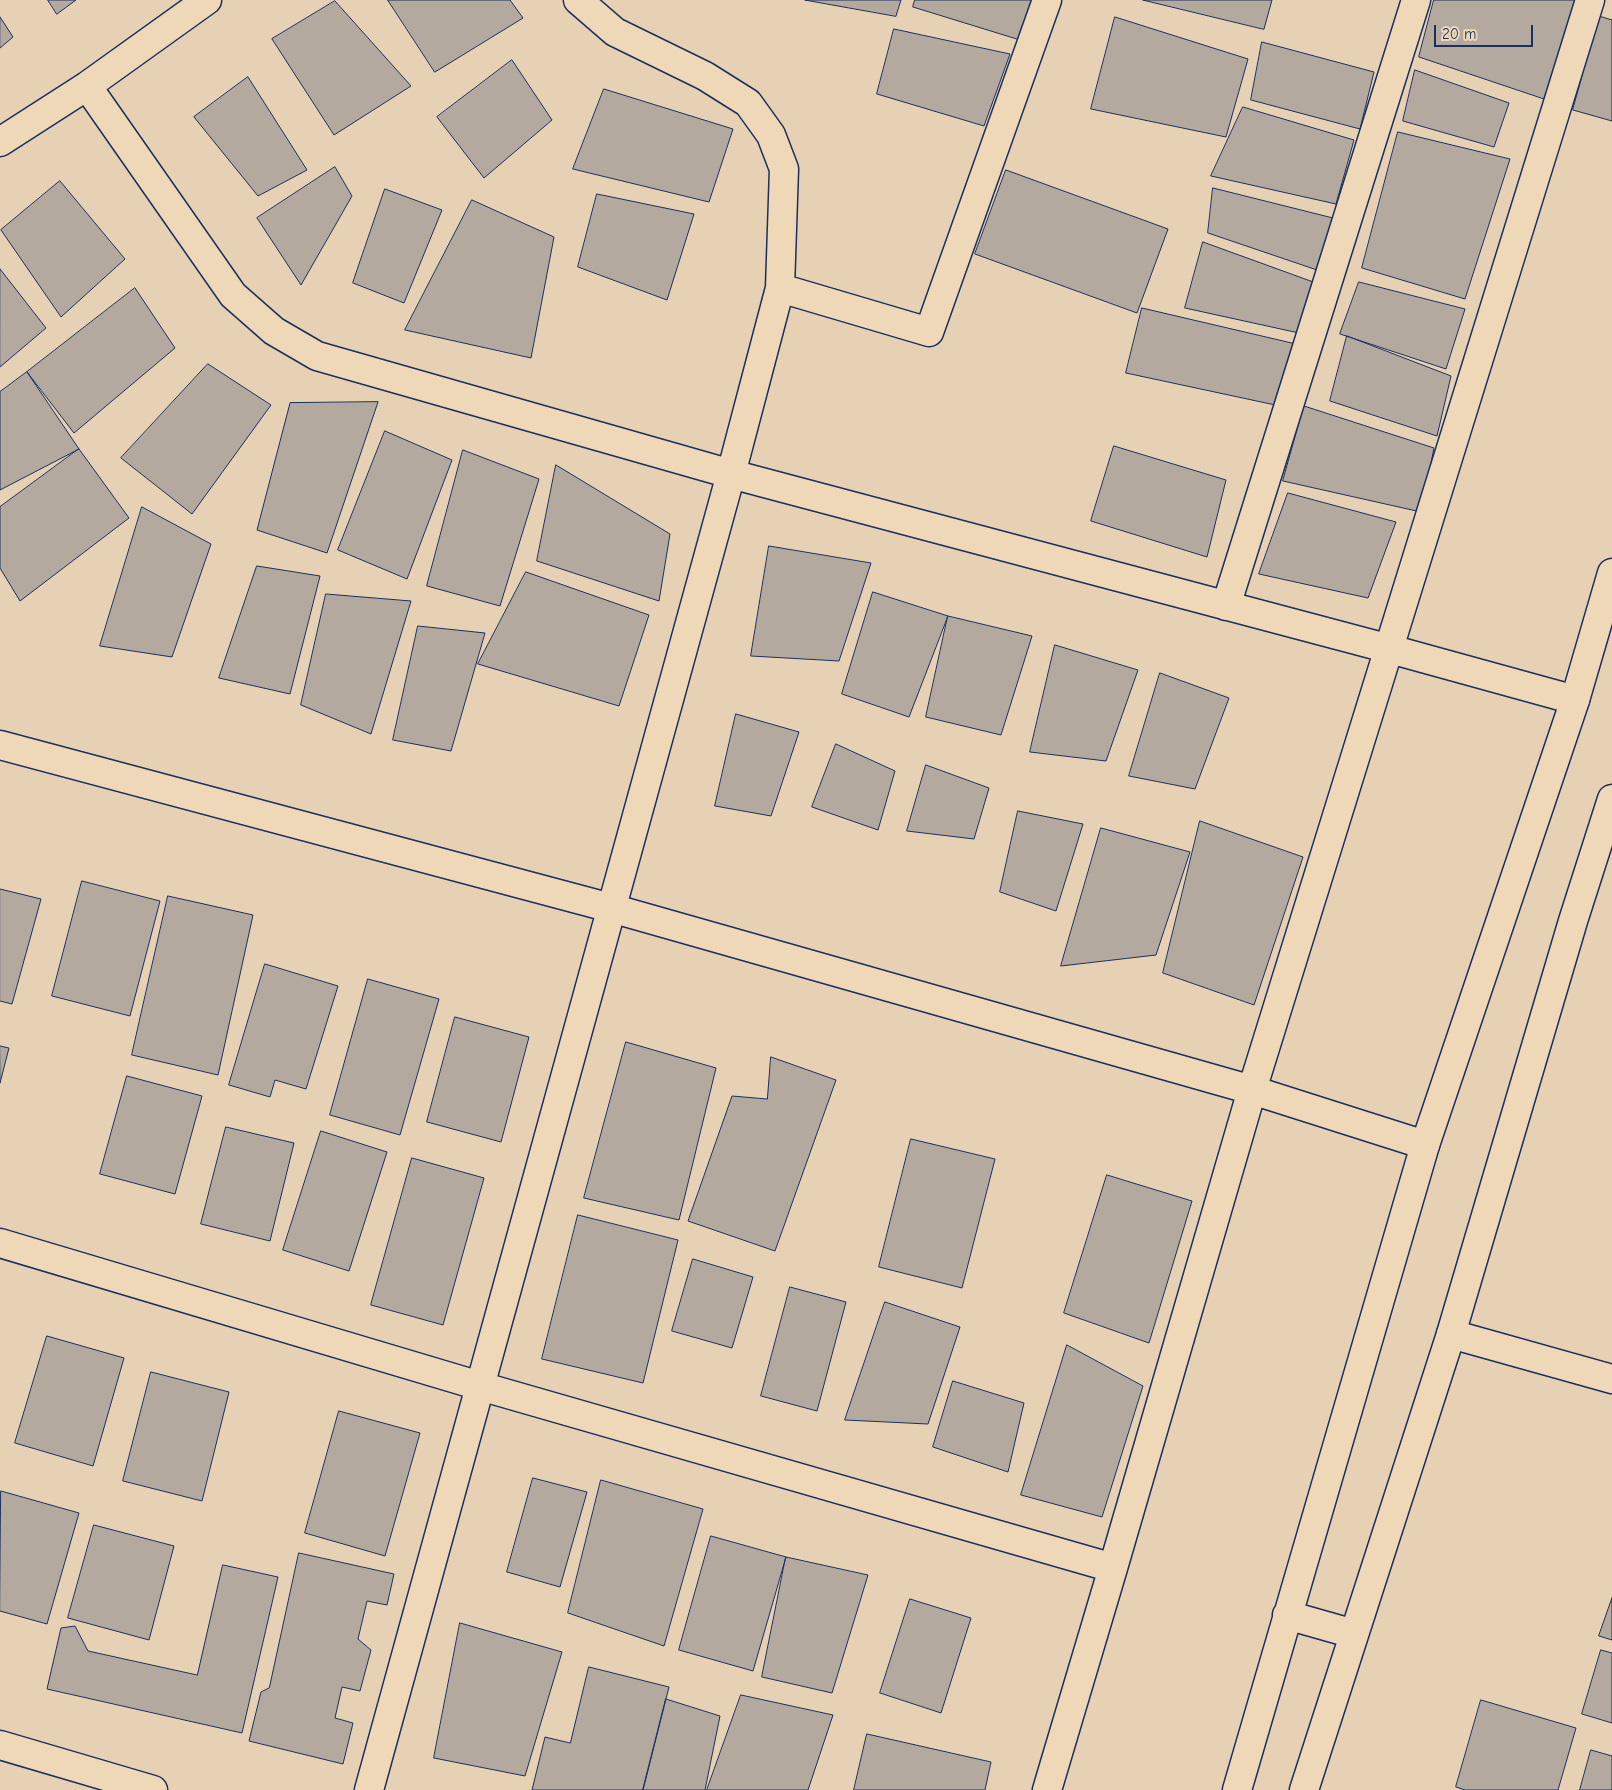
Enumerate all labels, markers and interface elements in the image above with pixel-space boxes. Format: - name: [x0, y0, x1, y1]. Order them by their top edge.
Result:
- scale bar: [1437, 15, 1536, 47]
- text: 20 m: [1442, 25, 1476, 43]

